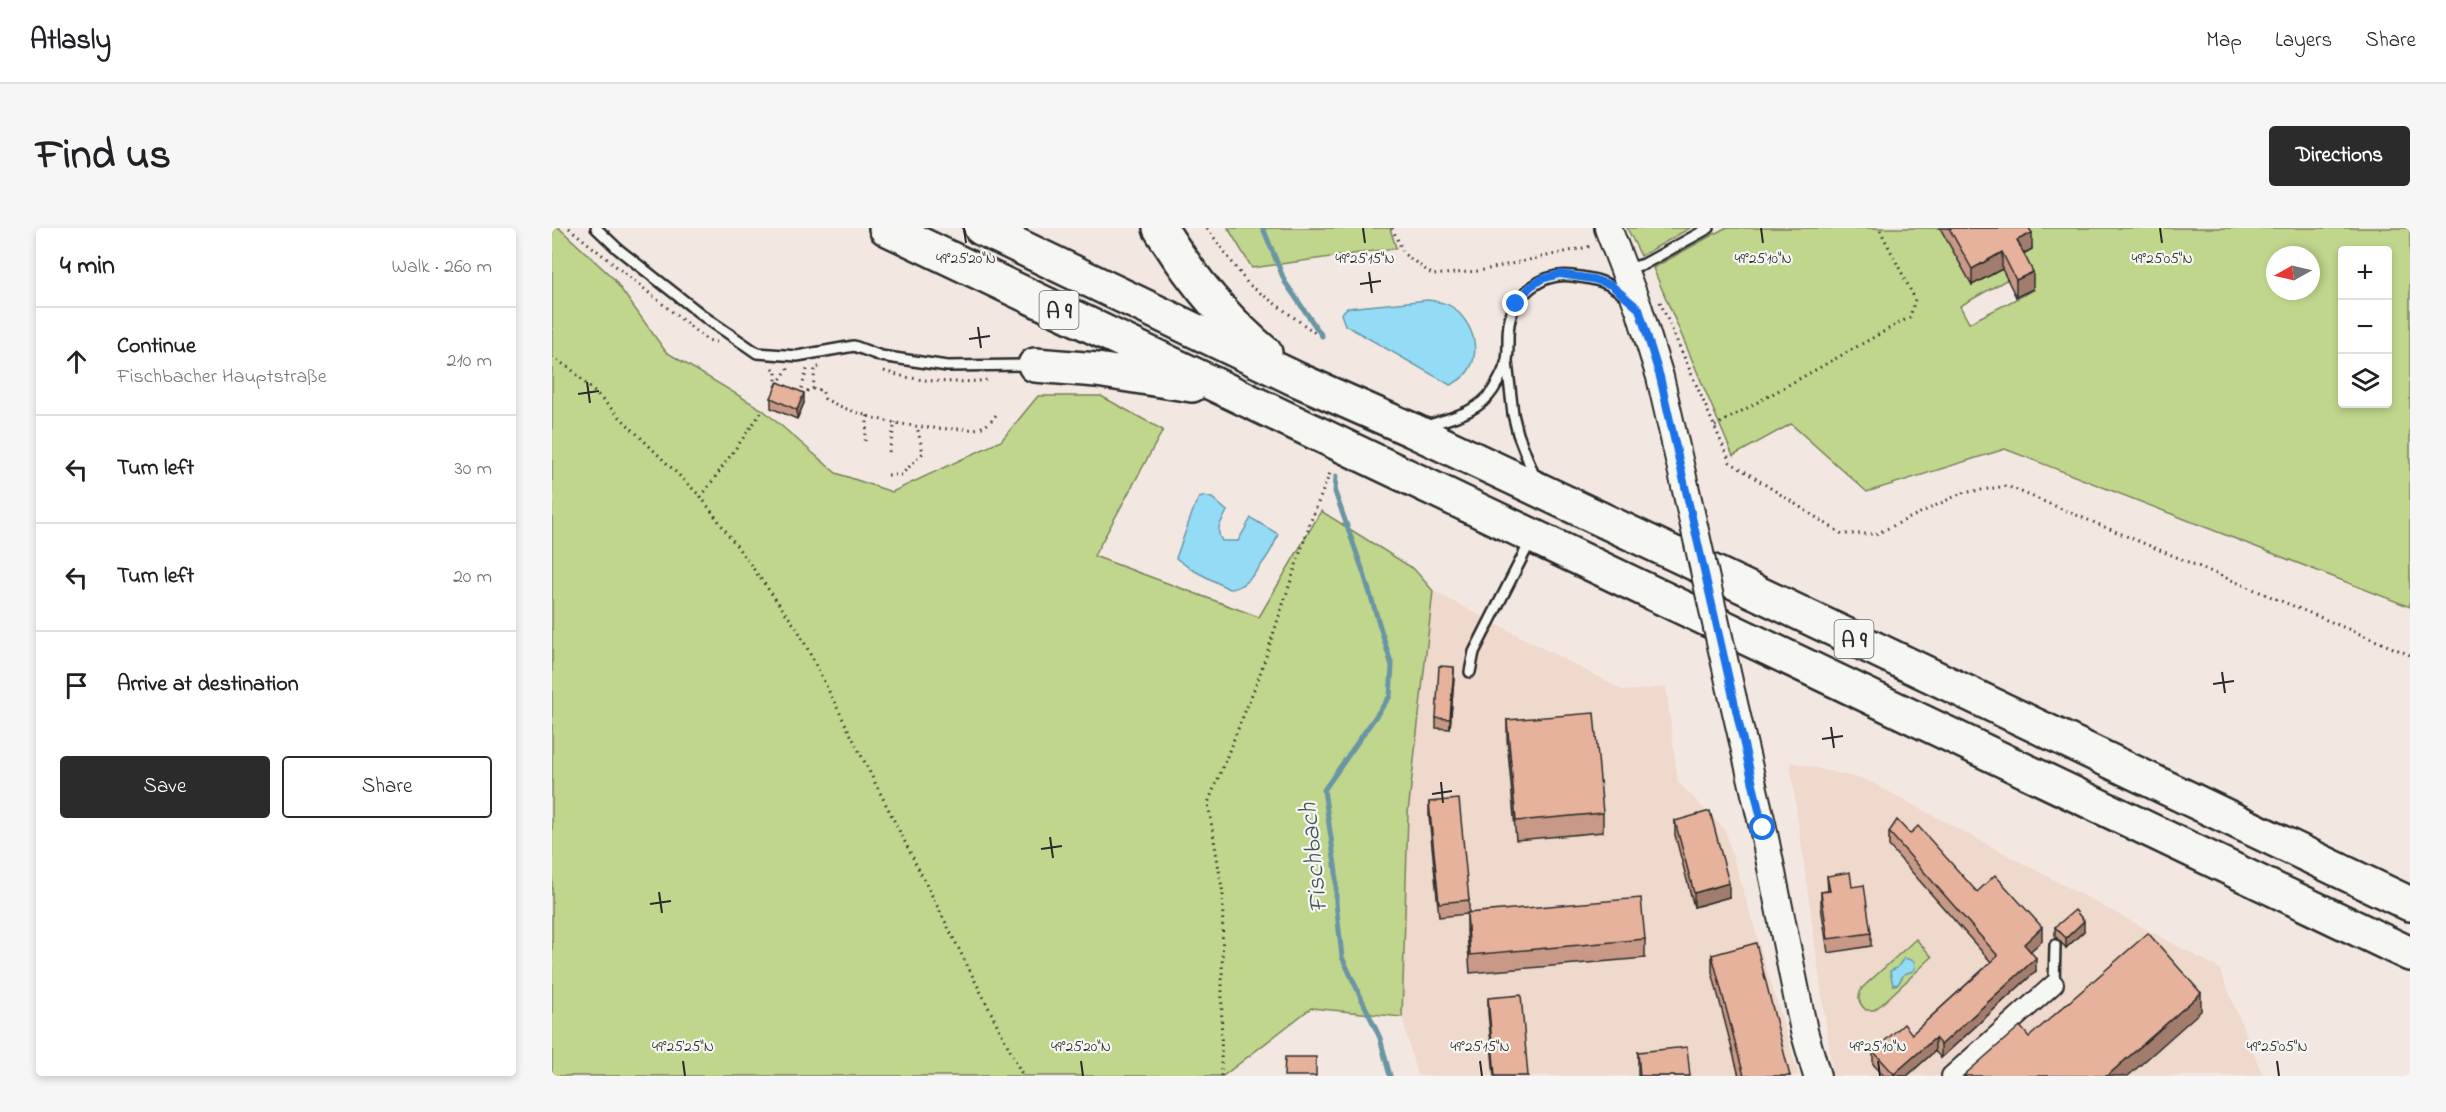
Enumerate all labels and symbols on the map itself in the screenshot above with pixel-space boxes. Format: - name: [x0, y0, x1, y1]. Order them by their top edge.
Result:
- north arrow: [2266, 246, 2320, 300]
- text: 49°25'20"N: [936, 248, 996, 270]
- text: 49°25'15"N: [1335, 248, 1395, 270]
- text: 49°25'10"N: [1734, 248, 1792, 270]
- text: 49°25'05"N: [2131, 248, 2193, 270]
- route end: [1502, 290, 1528, 316]
- road number: A 9: [1040, 291, 1078, 329]
- road number: A 9: [1834, 620, 1874, 658]
- water label: Fischbach: [1290, 800, 1340, 915]
- route start: [1749, 814, 1775, 840]
- text: 49°25'25"N: [652, 1036, 714, 1058]
- text: 49°25'20"N: [1051, 1036, 1111, 1058]
- text: 49°25'15"N: [1450, 1036, 1510, 1058]
- text: 49°25'10"N: [1849, 1036, 1907, 1058]
- text: 49°25'05"N: [2246, 1036, 2308, 1058]

